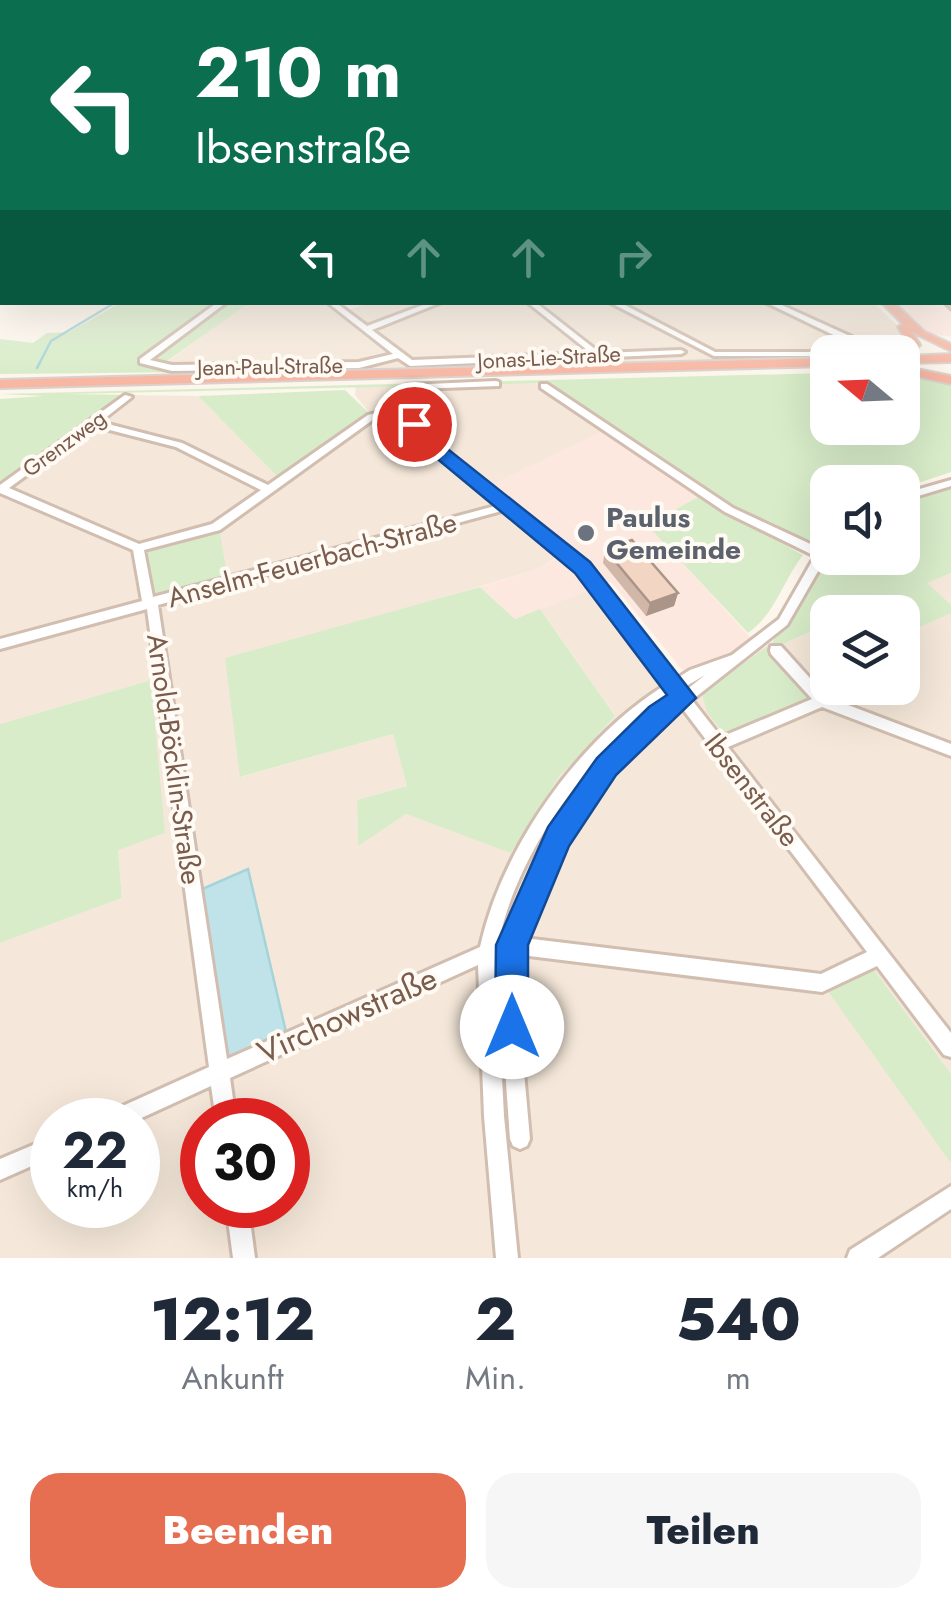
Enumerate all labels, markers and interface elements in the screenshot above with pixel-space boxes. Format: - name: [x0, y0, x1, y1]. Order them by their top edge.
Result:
- text: 210 m: [195, 22, 401, 123]
- icon: left: [30, 40, 160, 170]
- text: Ibsenstraße: [195, 115, 411, 180]
- icon: left: [291, 230, 346, 285]
- icon: ahead: [396, 230, 451, 285]
- icon: ahead: [501, 230, 556, 285]
- icon: right: [606, 230, 661, 285]
- north arrow: [810, 335, 920, 445]
- map controls: [810, 335, 920, 705]
- street label: Jonas-Lie-Straße: [473, 337, 622, 377]
- street label: Jean-Paul-Straße: [194, 349, 343, 383]
- pin: [372, 382, 457, 467]
- icon: arrive: [387, 397, 442, 452]
- street label: Grenzweg: [16, 402, 112, 484]
- button: sound: [810, 465, 920, 575]
- place label: Paulus Gemeinde: [606, 497, 741, 570]
- street label: Anselm-Feuerbach-Straße: [163, 502, 461, 618]
- marker: Paulus Gemeinde: [575, 522, 597, 544]
- button: layers: [810, 595, 920, 705]
- street label: Arnold-Böcklin-Straße: [136, 631, 212, 887]
- street label: Ibsenstraße: [694, 724, 810, 856]
- street label: Virchowstraße: [250, 955, 444, 1075]
- position arrow: [460, 975, 564, 1079]
- speed limit sign: 30: [180, 1098, 310, 1228]
- text: 22: [62, 1114, 128, 1187]
- text: km/h: [67, 1170, 123, 1206]
- text: 12:12: [150, 1276, 315, 1363]
- text: 2: [475, 1276, 516, 1363]
- text: 540: [676, 1276, 801, 1363]
- text: Ankunft: [181, 1355, 284, 1401]
- text: Min.: [465, 1355, 526, 1401]
- text: m: [726, 1355, 751, 1401]
- button: Beenden: [30, 1473, 466, 1588]
- button: Teilen: [486, 1473, 921, 1588]

